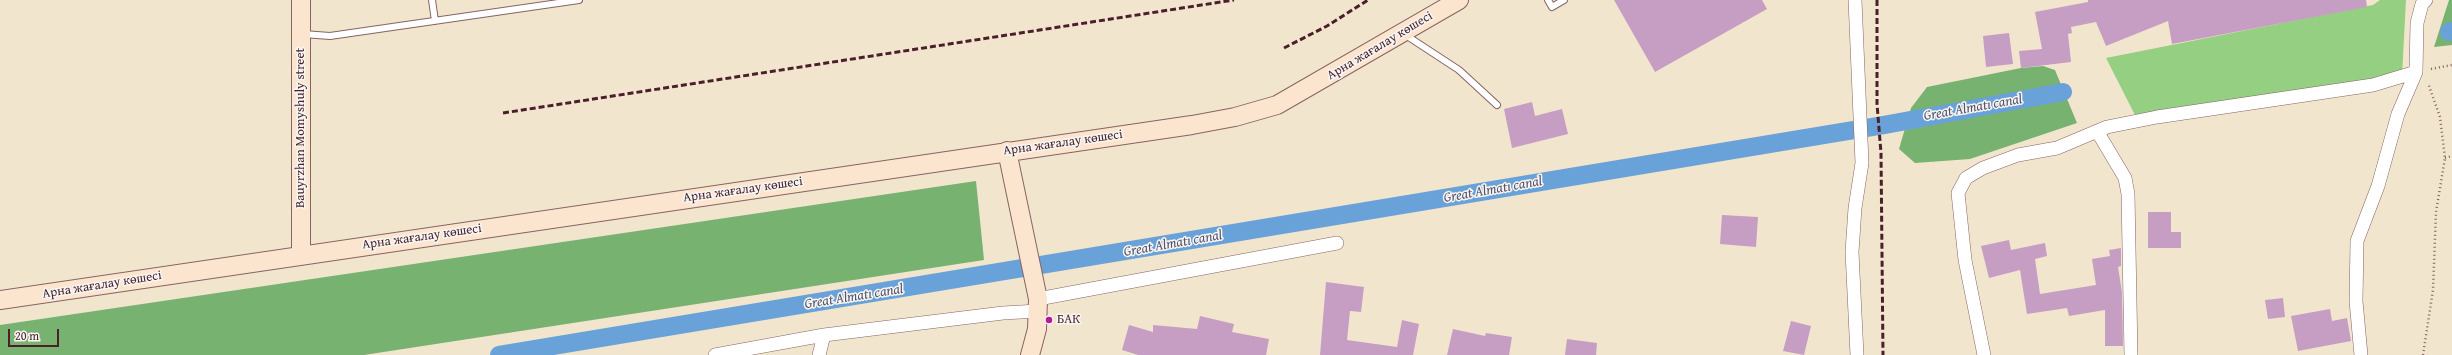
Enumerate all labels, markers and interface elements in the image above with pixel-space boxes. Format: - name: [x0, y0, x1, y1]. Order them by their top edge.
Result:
- street label: Арна жағалау көшесі: [1324, 8, 1436, 84]
- street label: Bauyrzhan Momyshuly street: [293, 48, 309, 208]
- water label: Great Almatı canal: [1922, 91, 2024, 125]
- street label: Арна жағалау көшесі: [1002, 127, 1124, 159]
- water label: Great Almatı canal: [1442, 173, 1544, 207]
- street label: Арна жағалау көшесі: [682, 174, 804, 206]
- street label: Арна жағалау көшесі: [361, 221, 483, 253]
- water label: Great Almatı canal: [1122, 227, 1224, 261]
- street label: Арна жағалау көшесі: [41, 268, 163, 302]
- water label: Great Almatı canal: [803, 281, 905, 313]
- place label: БАК: [1057, 312, 1080, 328]
- marker: БАК: [1044, 315, 1054, 325]
- scale bar: [10, 321, 61, 347]
- text: 20 m: [15, 327, 39, 344]

